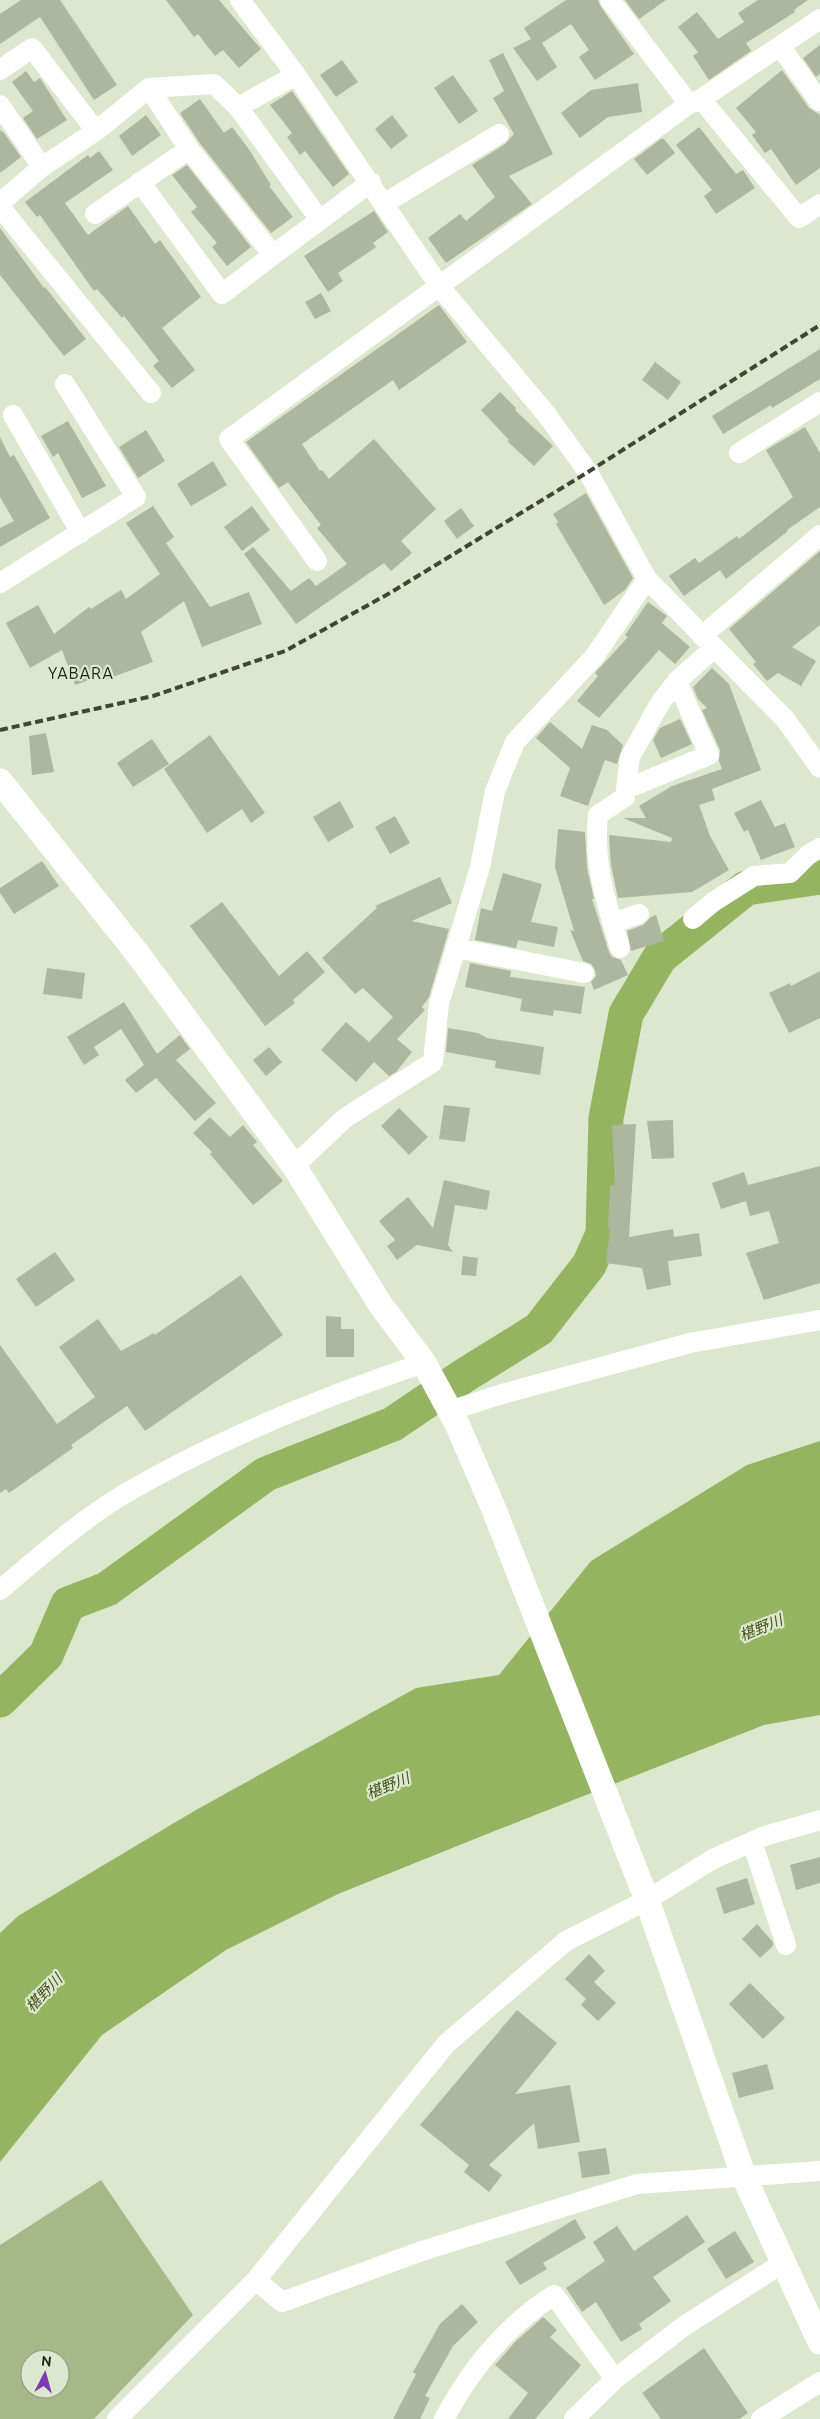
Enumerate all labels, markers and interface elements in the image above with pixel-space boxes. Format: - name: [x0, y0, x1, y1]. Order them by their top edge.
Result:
- district label: YABARA: [48, 664, 114, 682]
- water label: 椹野川: [737, 1610, 787, 1644]
- water label: 椹野川: [364, 1768, 414, 1802]
- water label: 椹野川: [22, 1969, 67, 2015]
- north arrow: [20, 2349, 70, 2399]
- text: N: [40, 2353, 52, 2370]

